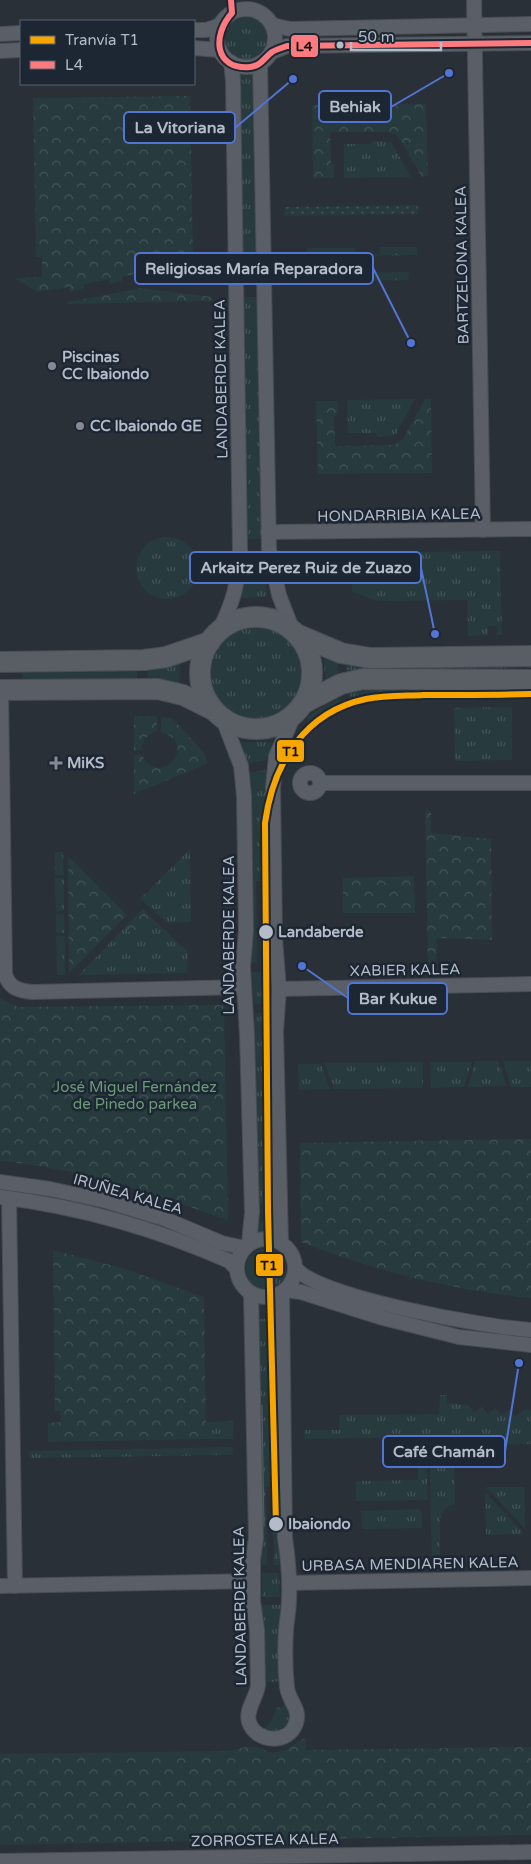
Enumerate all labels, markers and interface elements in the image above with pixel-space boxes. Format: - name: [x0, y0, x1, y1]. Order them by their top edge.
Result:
- legend: [20, 20, 195, 85]
- scale bar: [351, 20, 441, 52]
- text: 50 m: [358, 28, 395, 46]
- text: Tranvía T1: [65, 31, 139, 49]
- line badge: L4: [290, 34, 319, 58]
- text: L4: [296, 38, 313, 55]
- unlabelled marker: [335, 40, 345, 50]
- text: L4: [65, 56, 83, 74]
- callout: Behiak: [319, 91, 391, 122]
- text: Behiak: [329, 97, 381, 117]
- callout: La Vitoriana: [124, 112, 235, 143]
- text: La Vitoriana: [135, 118, 225, 138]
- street label: BARTZELONA KALEA: [452, 185, 472, 345]
- callout: Religiosas María Reparadora: [135, 253, 373, 284]
- text: Religiosas María Reparadora: [145, 259, 363, 279]
- street label: LANDABERDE KALEA: [211, 299, 231, 459]
- place label: Piscinas CC Ibaiondo: [62, 348, 149, 383]
- marker: Piscinas CC Ibaiondo: [46, 360, 58, 372]
- place label: CC Ibaiondo GE: [90, 417, 202, 435]
- marker: CC Ibaiondo GE: [74, 420, 86, 432]
- street label: HONDARRIBIA KALEA: [317, 505, 481, 525]
- callout: Arkaitz Perez Ruiz de Zuazo: [190, 552, 421, 583]
- text: Arkaitz Perez Ruiz de Zuazo: [200, 558, 412, 578]
- line badge: T1: [276, 739, 305, 763]
- text: T1: [281, 743, 300, 760]
- place label: MiKS: [67, 754, 104, 772]
- marker: MiKS: [49, 756, 63, 770]
- street label: LANDABERDE KALEA: [220, 855, 238, 1015]
- marker: Landaberde: [257, 923, 275, 941]
- place label: Landaberde: [278, 923, 364, 941]
- street label: XABIER KALEA: [349, 960, 461, 980]
- callout: Bar Kukue: [348, 983, 447, 1014]
- text: Bar Kukue: [359, 989, 437, 1009]
- park label: José Miguel Fernández de Pinedo parkea: [53, 1078, 217, 1113]
- street label: IRUÑEA KALEA: [71, 1170, 185, 1218]
- line badge: T1: [255, 1253, 284, 1277]
- text: T1: [259, 1257, 278, 1274]
- callout: Café Chamán: [383, 1436, 505, 1467]
- text: Café Chamán: [393, 1442, 495, 1462]
- marker: Ibaiondo: [267, 1515, 285, 1533]
- place label: Ibaiondo: [288, 1515, 351, 1533]
- street label: LANDABERDE KALEA: [230, 1526, 250, 1686]
- street label: URBASA MENDIAREN KALEA: [301, 1553, 519, 1575]
- street label: ZORROSTEA KALEA: [191, 1830, 339, 1850]

